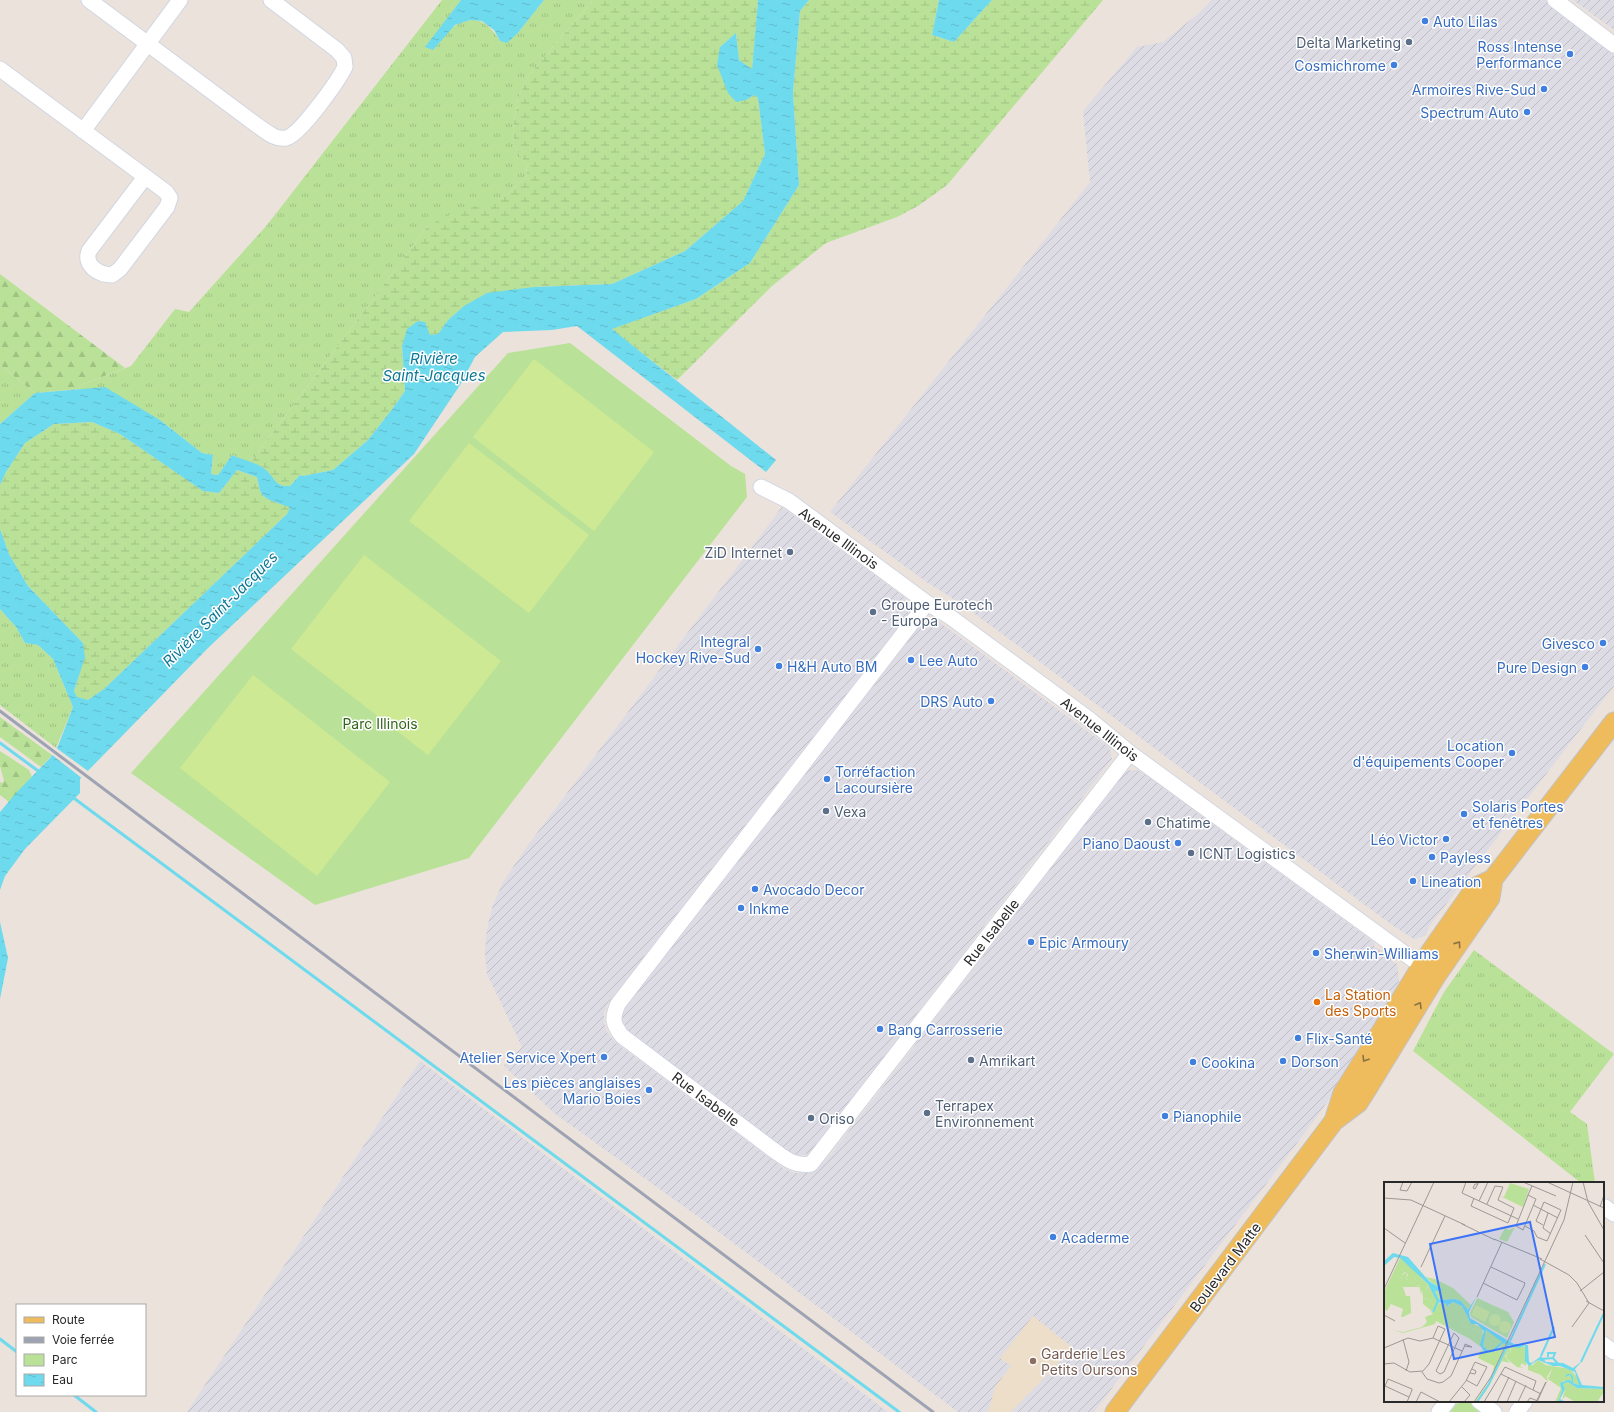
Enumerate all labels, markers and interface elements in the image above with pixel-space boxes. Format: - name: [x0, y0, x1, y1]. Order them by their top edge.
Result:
- place label: Auto Lilas: [1433, 13, 1498, 30]
- marker: Auto Lilas: [1420, 16, 1430, 26]
- place label: Delta Marketing: [1296, 34, 1401, 51]
- marker: Delta Marketing: [1404, 37, 1414, 47]
- place label: Ross Intense Performance: [1476, 38, 1562, 71]
- marker: Ross Intense Performance: [1565, 49, 1575, 59]
- place label: Cosmichrome: [1294, 57, 1386, 74]
- marker: Cosmichrome: [1389, 60, 1399, 70]
- place label: Armoires Rive-Sud: [1412, 81, 1536, 98]
- marker: Armoires Rive-Sud: [1539, 84, 1549, 94]
- place label: Spectrum Auto: [1420, 104, 1519, 121]
- marker: Spectrum Auto: [1522, 107, 1532, 117]
- water label: Rivière Saint-Jacques: [382, 349, 486, 385]
- street label: Avenue Illinois: [796, 503, 882, 573]
- place label: ZiD Internet: [705, 544, 782, 561]
- water label: Rivière Saint-Jacques: [158, 547, 282, 671]
- marker: ZiD Internet: [785, 547, 795, 557]
- place label: Groupe Eurotech - Europa: [881, 596, 993, 629]
- marker: Groupe Eurotech - Europa: [868, 607, 878, 617]
- place label: Integral Hockey Rive-Sud: [636, 633, 750, 666]
- place label: Givesco: [1542, 635, 1595, 652]
- marker: Givesco: [1598, 638, 1608, 648]
- marker: Integral Hockey Rive-Sud: [753, 644, 763, 654]
- place label: Lee Auto: [919, 652, 978, 669]
- marker: Lee Auto: [906, 655, 916, 665]
- place label: H&H Auto BM: [787, 658, 877, 675]
- place label: Pure Design: [1497, 659, 1577, 676]
- marker: H&H Auto BM: [774, 661, 784, 671]
- marker: Pure Design: [1580, 662, 1590, 672]
- place label: DRS Auto: [920, 693, 983, 710]
- street label: Avenue Illinois: [1058, 693, 1142, 765]
- marker: DRS Auto: [986, 696, 996, 706]
- park label: Parc Illinois: [342, 715, 418, 732]
- place label: Location d'équipements Cooper: [1353, 737, 1504, 770]
- marker: Location d'équipements Cooper: [1507, 748, 1517, 758]
- place label: Torréfaction Lacoursière: [835, 763, 916, 796]
- marker: Torréfaction Lacoursière: [822, 774, 832, 784]
- place label: Solaris Portes et fenêtres: [1472, 798, 1564, 831]
- place label: Vexa: [834, 803, 866, 820]
- marker: Vexa: [821, 806, 831, 816]
- marker: Solaris Portes et fenêtres: [1459, 809, 1469, 819]
- place label: Chatime: [1156, 814, 1211, 831]
- marker: Chatime: [1143, 817, 1153, 827]
- place label: Léo Victor: [1370, 831, 1438, 848]
- marker: Léo Victor: [1441, 834, 1451, 844]
- place label: Piano Daoust: [1083, 835, 1170, 852]
- marker: Piano Daoust: [1173, 838, 1183, 848]
- place label: ICNT Logistics: [1199, 845, 1296, 862]
- marker: ICNT Logistics: [1186, 848, 1196, 858]
- place label: Payless: [1440, 849, 1491, 866]
- marker: Payless: [1427, 852, 1437, 862]
- place label: Lineation: [1421, 873, 1481, 890]
- marker: Lineation: [1408, 876, 1418, 886]
- place label: Avocado Decor: [763, 881, 865, 898]
- marker: Avocado Decor: [750, 884, 760, 894]
- street label: Rue Isabelle: [960, 895, 1022, 969]
- place label: Inkme: [749, 900, 789, 917]
- marker: Inkme: [736, 903, 746, 913]
- place label: Epic Armoury: [1039, 934, 1129, 951]
- marker: Epic Armoury: [1026, 937, 1036, 947]
- one-way arrow: [1453, 941, 1461, 948]
- place label: Sherwin-Williams: [1324, 945, 1439, 962]
- marker: Sherwin-Williams: [1311, 948, 1321, 958]
- place label: La Station des Sports: [1325, 986, 1396, 1019]
- marker: La Station des Sports: [1312, 997, 1322, 1007]
- one-way arrow: [1414, 1002, 1422, 1009]
- place label: Bang Carrosserie: [888, 1021, 1003, 1038]
- marker: Bang Carrosserie: [875, 1024, 885, 1034]
- place label: Flix-Santé: [1306, 1030, 1373, 1047]
- marker: Flix-Santé: [1293, 1033, 1303, 1043]
- place label: Atelier Service Xpert: [460, 1049, 596, 1066]
- marker: Atelier Service Xpert: [599, 1052, 609, 1062]
- place label: Amrikart: [979, 1052, 1036, 1069]
- place label: Dorson: [1291, 1053, 1339, 1070]
- place label: Cookina: [1201, 1054, 1255, 1071]
- marker: Amrikart: [966, 1055, 976, 1065]
- one-way arrow: [1362, 1055, 1369, 1062]
- marker: Dorson: [1278, 1056, 1288, 1066]
- marker: Cookina: [1188, 1057, 1198, 1067]
- street label: Rue Isabelle: [669, 1068, 743, 1130]
- place label: Les pièces anglaises Mario Boies: [504, 1074, 641, 1107]
- marker: Les pièces anglaises Mario Boies: [644, 1085, 654, 1095]
- place label: Terrapex Environnement: [935, 1097, 1035, 1130]
- marker: Terrapex Environnement: [922, 1108, 932, 1118]
- place label: Pianophile: [1173, 1108, 1242, 1125]
- place label: Oriso: [819, 1110, 854, 1127]
- marker: Pianophile: [1160, 1111, 1170, 1121]
- marker: Oriso: [806, 1113, 816, 1123]
- inset map: [1384, 1182, 1604, 1402]
- street label: Boulevard Matte: [1186, 1219, 1264, 1315]
- place label: Acaderme: [1061, 1229, 1129, 1246]
- marker: Acaderme: [1048, 1232, 1058, 1242]
- legend: [16, 1304, 146, 1396]
- text: Route: [52, 1312, 85, 1327]
- text: Voie ferrée: [52, 1332, 114, 1347]
- place label: Garderie Les Petits Oursons: [1041, 1345, 1137, 1378]
- text: Parc: [52, 1352, 78, 1367]
- marker: Garderie Les Petits Oursons: [1028, 1356, 1038, 1366]
- text: Eau: [52, 1372, 73, 1387]

